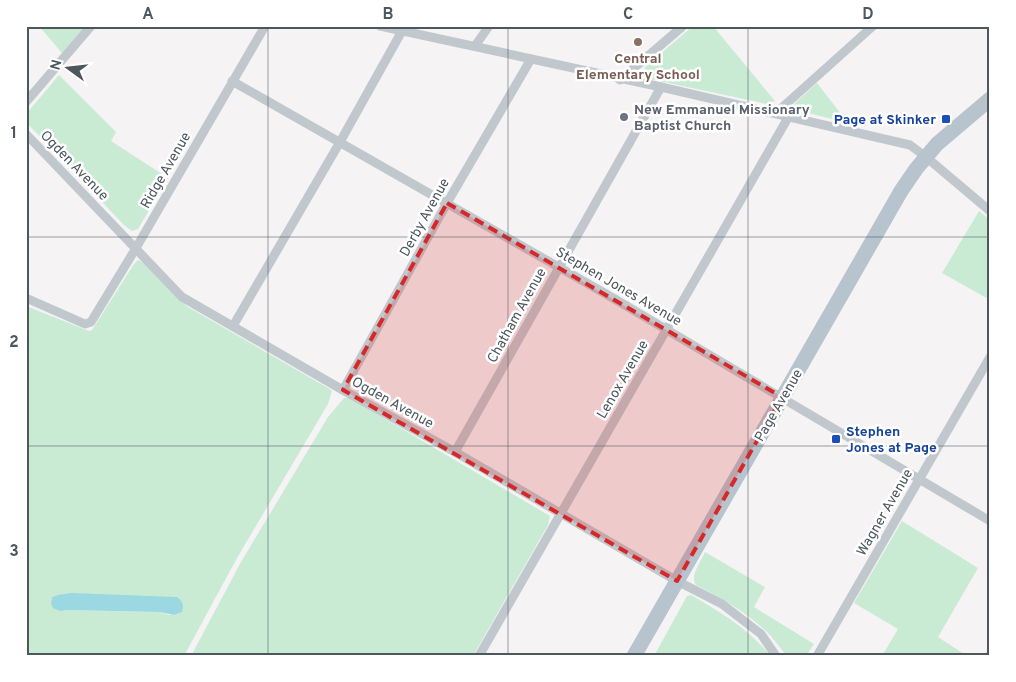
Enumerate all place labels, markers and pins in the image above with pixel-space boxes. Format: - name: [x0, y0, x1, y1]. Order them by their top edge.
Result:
- marker: Central Elementary School: [632, 36, 644, 48]
- place label: Central Elementary School: [576, 51, 700, 84]
- place label: New Emmanuel Missionary Baptist Church: [634, 102, 810, 135]
- marker: New Emmanuel Missionary Baptist Church: [618, 111, 630, 123]
- place label: Page at Skinker: [834, 112, 936, 129]
- marker: Page at Skinker: [940, 113, 952, 125]
- place label: Stephen Jones at Page: [846, 424, 937, 457]
- marker: Stephen Jones at Page: [830, 433, 842, 445]

